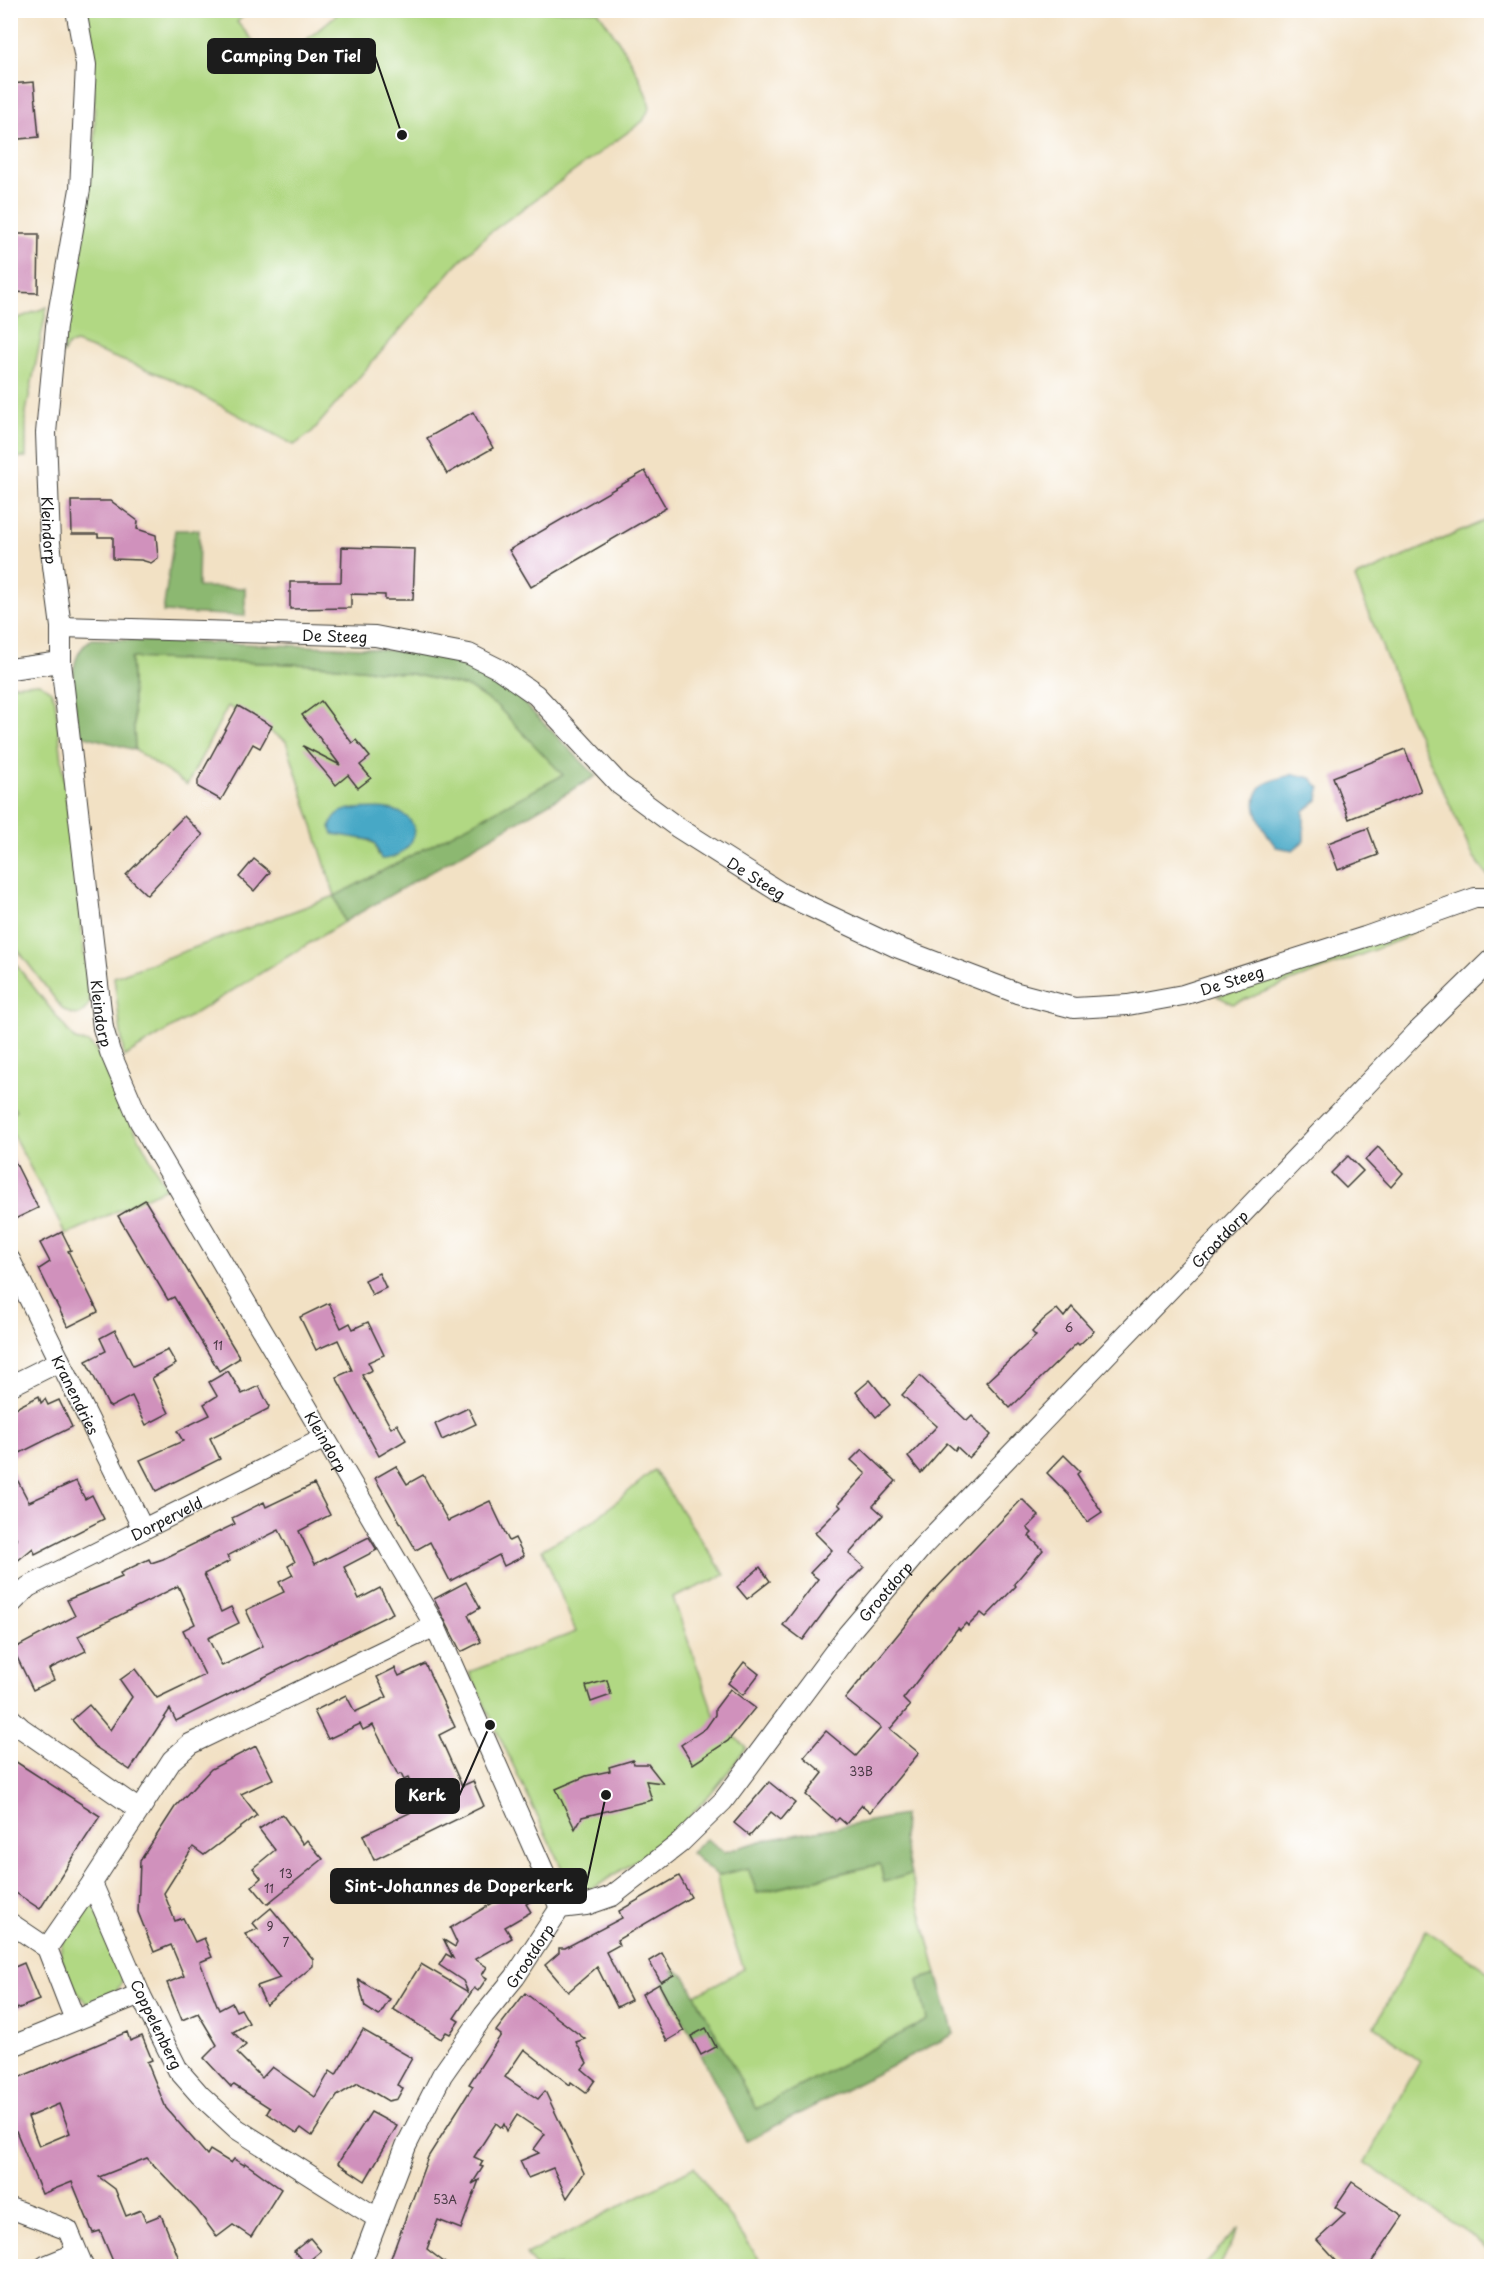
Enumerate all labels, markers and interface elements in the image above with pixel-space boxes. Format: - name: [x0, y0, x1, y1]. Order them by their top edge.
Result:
- callout: Camping Den Tiel: [208, 39, 375, 73]
- text: Camping Den Tiel: [221, 43, 361, 67]
- street label: Kleindorp: [37, 496, 64, 566]
- street label: De Steeg: [302, 622, 368, 647]
- street label: De Steeg: [723, 850, 790, 905]
- street label: De Steeg: [1197, 959, 1266, 1000]
- street label: Kleindorp: [86, 978, 119, 1050]
- street label: Grootdorp: [1185, 1204, 1253, 1273]
- house number: 6: [1065, 1318, 1073, 1336]
- house number: 11: [213, 1336, 223, 1354]
- street label: Kranendries: [47, 1351, 106, 1438]
- street label: Kleindorp: [300, 1406, 354, 1477]
- street label: Dorperveld: [126, 1490, 206, 1545]
- street label: Grootdorp: [852, 1555, 917, 1626]
- house number: 33B: [849, 1762, 873, 1780]
- callout: Kerk: [396, 1779, 459, 1813]
- text: Kerk: [408, 1782, 447, 1806]
- house number: 13: [279, 1864, 293, 1882]
- callout: Sint-Johannes de Doperkerk: [331, 1869, 586, 1903]
- text: Sint-Johannes de Doperkerk: [344, 1873, 574, 1897]
- house number: 11: [264, 1879, 274, 1897]
- house number: 9: [266, 1917, 274, 1935]
- street label: Grootdorp: [499, 1918, 559, 1993]
- house number: 7: [283, 1933, 290, 1951]
- street label: Coppelenberg: [125, 1975, 189, 2073]
- house number: 53A: [433, 2190, 457, 2208]

